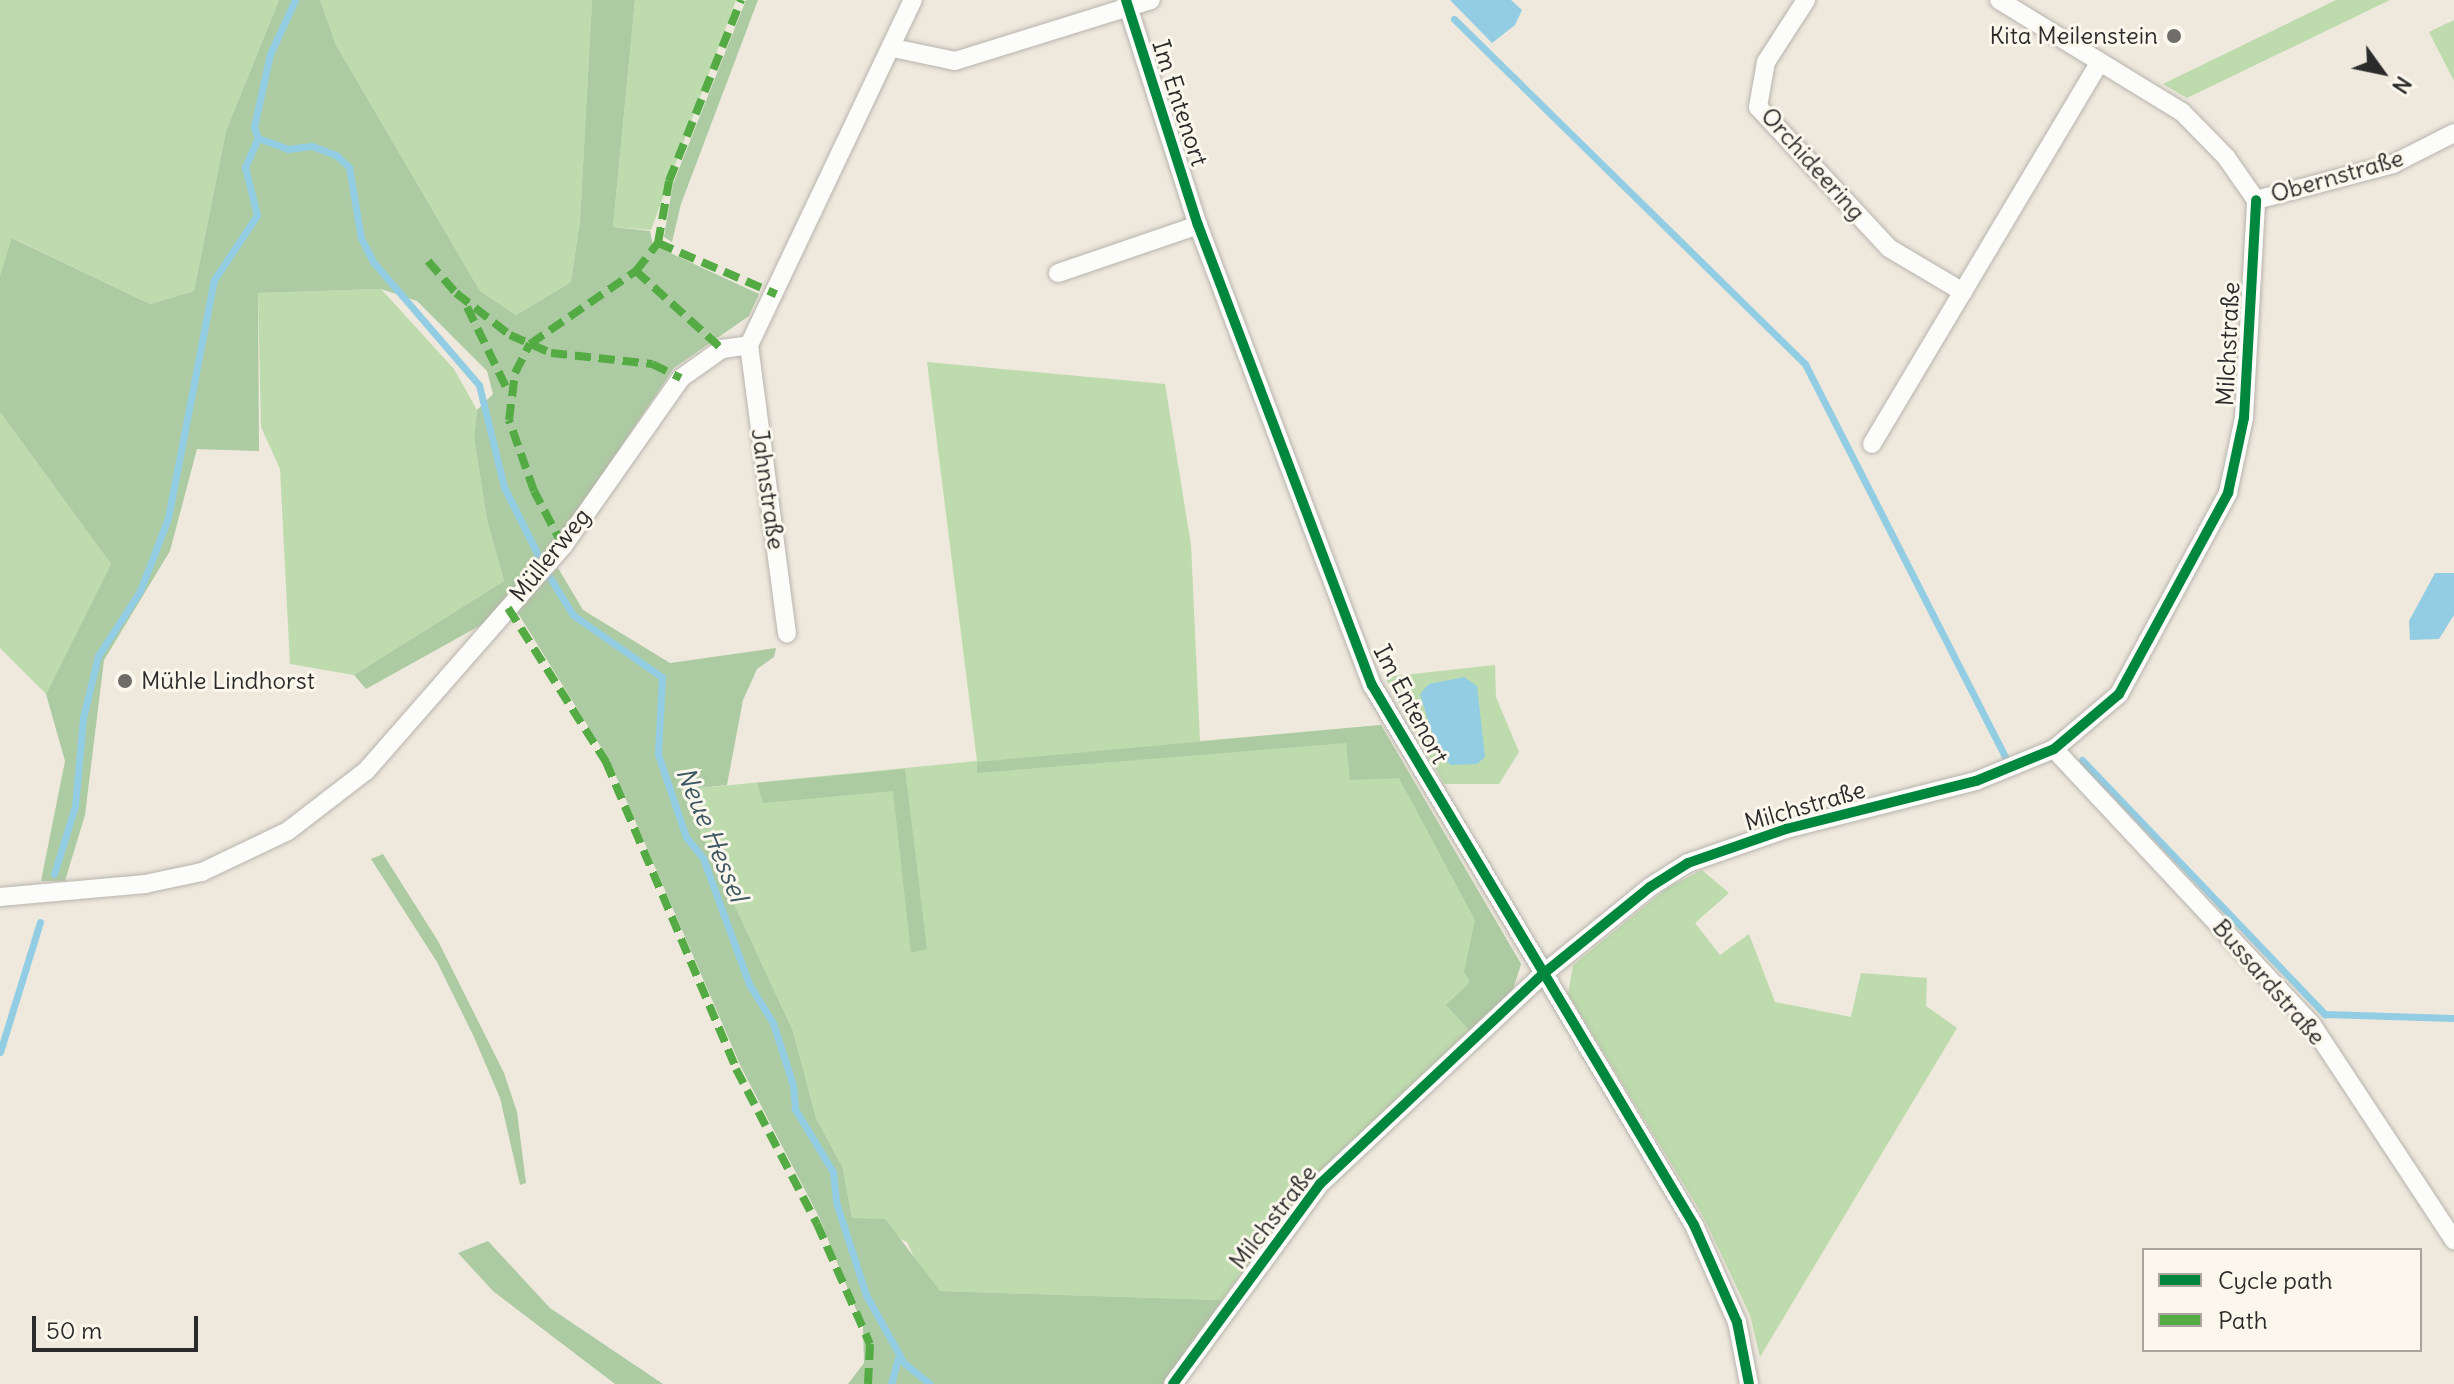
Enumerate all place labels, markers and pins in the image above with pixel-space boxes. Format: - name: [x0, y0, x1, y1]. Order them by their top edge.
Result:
- place label: Kita Meilenstein: [1990, 22, 2158, 50]
- marker: Kita Meilenstein: [2165, 27, 2183, 45]
- place label: Mühle Lindhorst: [141, 667, 315, 695]
- marker: Mühle Lindhorst: [116, 672, 134, 690]

